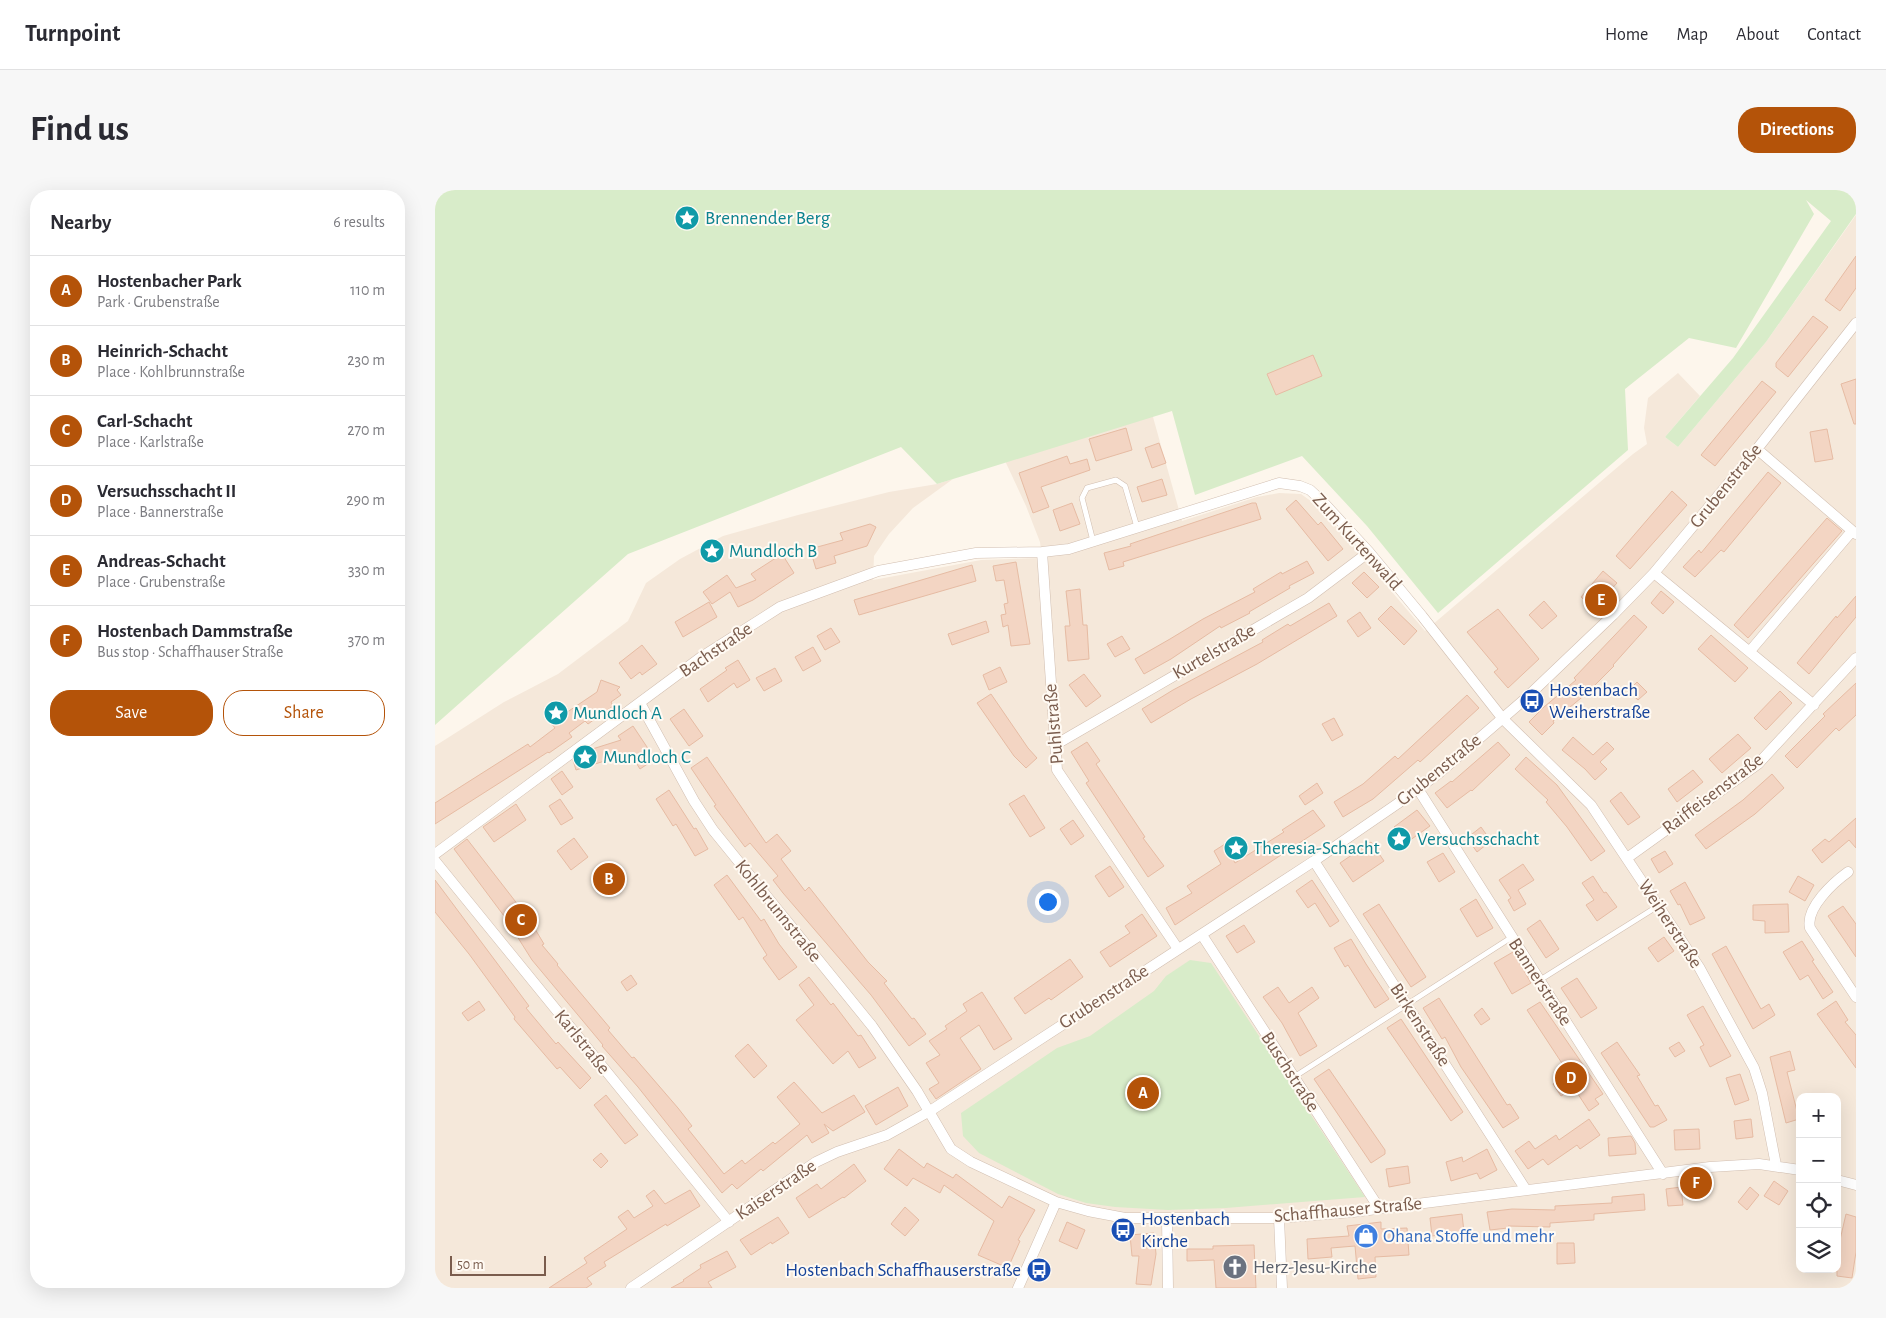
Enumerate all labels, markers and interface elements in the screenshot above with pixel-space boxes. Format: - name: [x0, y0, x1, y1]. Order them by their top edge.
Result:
- text: Turnpoint: [25, 22, 120, 46]
- text: Home: [1605, 26, 1648, 44]
- text: Map: [1676, 26, 1708, 44]
- text: About: [1736, 26, 1779, 44]
- text: Contact: [1807, 26, 1861, 44]
- button: Directions: [1738, 107, 1856, 153]
- text: Find us: [30, 112, 129, 147]
- place icon: Brennender Berg: [674, 205, 700, 231]
- place label: Brennender Berg: [705, 209, 831, 228]
- text: Nearby: [50, 212, 111, 233]
- text: 6 results: [333, 214, 385, 230]
- text: Hostenbacher Park: [97, 272, 242, 291]
- text: A: [61, 282, 71, 298]
- text: 110 m: [350, 282, 385, 298]
- text: Park · Grubenstraße: [97, 294, 220, 310]
- text: Heinrich-Schacht: [97, 342, 228, 361]
- text: B: [61, 352, 71, 368]
- text: 230 m: [347, 352, 385, 368]
- text: Place · Kohlbrunnstraße: [97, 364, 245, 380]
- text: Carl-Schacht: [97, 412, 193, 431]
- text: C: [62, 422, 70, 438]
- text: 270 m: [347, 422, 385, 438]
- text: Place · Karlstraße: [97, 434, 204, 450]
- street label: Grubenstraße: [1686, 440, 1766, 532]
- text: Versuchsschacht II: [97, 482, 236, 501]
- street label: Zum Kurtenwald: [1309, 490, 1405, 594]
- text: D: [61, 492, 71, 508]
- text: 290 m: [346, 492, 385, 508]
- text: Place · Bannerstraße: [97, 504, 224, 520]
- place icon: Mundloch B: [699, 538, 725, 564]
- place label: Mundloch B: [729, 542, 817, 561]
- text: Andreas-Schacht: [97, 552, 226, 571]
- text: E: [62, 562, 70, 578]
- text: 330 m: [348, 562, 385, 578]
- text: Place · Grubenstraße: [97, 574, 225, 590]
- pin: E: [1585, 581, 1617, 619]
- street label: Bachstraße: [676, 619, 756, 681]
- street label: Kurtelstraße: [1169, 621, 1259, 683]
- text: Hostenbach Dammstraße: [97, 622, 293, 641]
- text: F: [62, 632, 70, 648]
- text: 370 m: [348, 632, 385, 648]
- text: Bus stop · Schaffhauser Straße: [97, 644, 283, 660]
- place label: Hostenbach Weiherstraße: [1549, 681, 1650, 722]
- street label: Puhlstraße: [1041, 683, 1067, 765]
- bus stop icon: Hostenbach Weiherstraße: [1519, 688, 1545, 714]
- button: Save: [50, 690, 213, 736]
- button: Share: [223, 690, 385, 736]
- place icon: Mundloch A: [543, 700, 569, 726]
- place label: Mundloch A: [573, 704, 662, 723]
- street label: Grubenstraße: [1393, 730, 1485, 810]
- place icon: Mundloch C: [572, 744, 598, 770]
- place label: Mundloch C: [603, 748, 691, 767]
- street label: Raiffeisenstraße: [1659, 750, 1767, 838]
- place icon: Versuchsschacht: [1386, 826, 1412, 852]
- place label: Versuchsschacht: [1417, 830, 1539, 849]
- place icon: Theresia-Schacht: [1223, 835, 1249, 861]
- place label: Theresia-Schacht: [1253, 839, 1380, 858]
- street label: Kohlbrunnstraße: [731, 856, 825, 966]
- pin: B: [593, 860, 625, 898]
- street label: Weiherstraße: [1634, 876, 1706, 972]
- your location: [1035, 889, 1061, 915]
- pin: C: [505, 901, 537, 939]
- street label: Bannerstraße: [1505, 935, 1575, 1029]
- street label: Grubenstraße: [1056, 961, 1152, 1033]
- street label: Birkenstraße: [1386, 980, 1454, 1070]
- street label: Karlstraße: [550, 1006, 614, 1078]
- street label: Buschstraße: [1257, 1029, 1323, 1115]
- pin: D: [1555, 1059, 1587, 1097]
- pin: A: [1127, 1074, 1159, 1112]
- map controls: [1796, 1093, 1841, 1273]
- button: +: [1796, 1093, 1841, 1138]
- button: −: [1796, 1138, 1841, 1183]
- street label: Kaiserstraße: [732, 1156, 820, 1224]
- pin: F: [1680, 1164, 1712, 1202]
- button: locate: [1796, 1183, 1841, 1228]
- street label: Schaffhauser Straße: [1273, 1194, 1423, 1226]
- place label: Hostenbach Kirche: [1141, 1210, 1230, 1251]
- bus stop icon: Hostenbach Kirche: [1110, 1217, 1136, 1243]
- shop icon: Ohana Stoffe und mehr: [1353, 1223, 1379, 1249]
- place label: Ohana Stoffe und mehr: [1383, 1227, 1554, 1246]
- button: layers: [1796, 1228, 1841, 1273]
- scale bar: [450, 1253, 546, 1276]
- church icon: Herz-Jesu-Kirche: [1222, 1254, 1248, 1280]
- bus stop icon: Hostenbach Schaffhauserstraße: [1026, 1257, 1052, 1283]
- text: 50 m: [457, 1258, 484, 1272]
- place label: Herz-Jesu-Kirche: [1253, 1258, 1377, 1277]
- place label: Hostenbach Schaffhauserstraße: [785, 1261, 1021, 1280]

